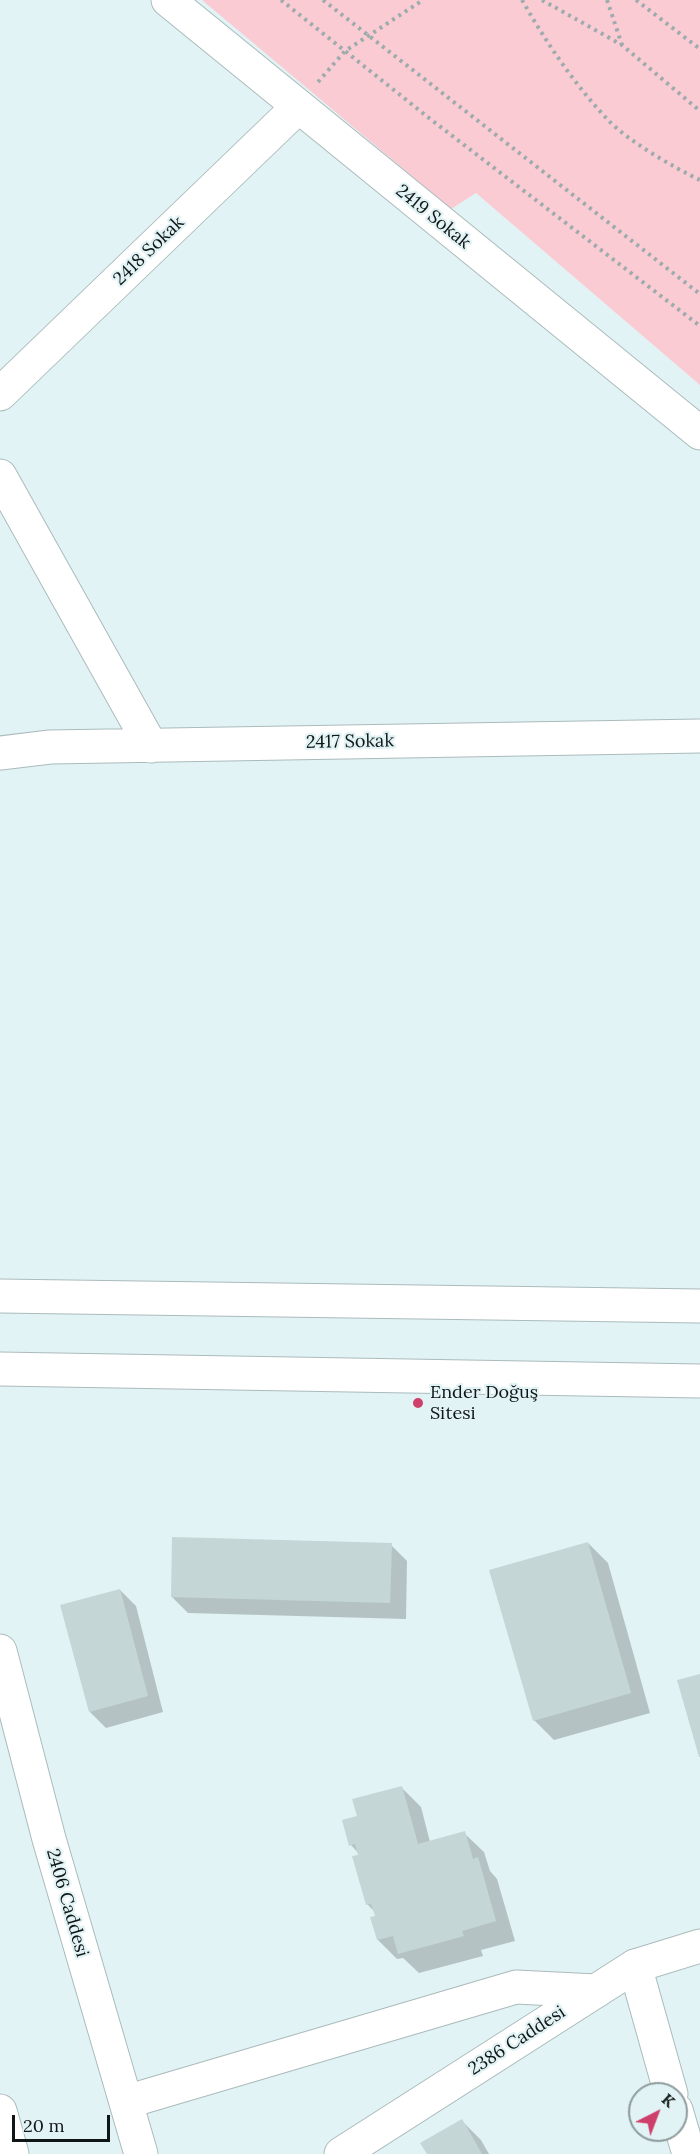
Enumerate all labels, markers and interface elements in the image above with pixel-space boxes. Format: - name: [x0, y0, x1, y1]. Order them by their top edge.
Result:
- street label: 2419 Sokak: [391, 180, 475, 254]
- street label: 2418 Sokak: [109, 212, 189, 290]
- street label: 2417 Sokak: [306, 730, 394, 754]
- place label: Ender Doğuş Sitesi: [430, 1382, 538, 1424]
- marker: Ender Doğuş Sitesi: [411, 1396, 425, 1410]
- street label: 2406 Caddesi: [41, 1846, 93, 1960]
- street label: 2386 Caddesi: [464, 2002, 570, 2080]
- north arrow: [628, 2082, 688, 2142]
- text: K: [658, 2089, 680, 2111]
- scale bar: [15, 2103, 112, 2141]
- text: 20 m: [23, 2114, 65, 2137]

